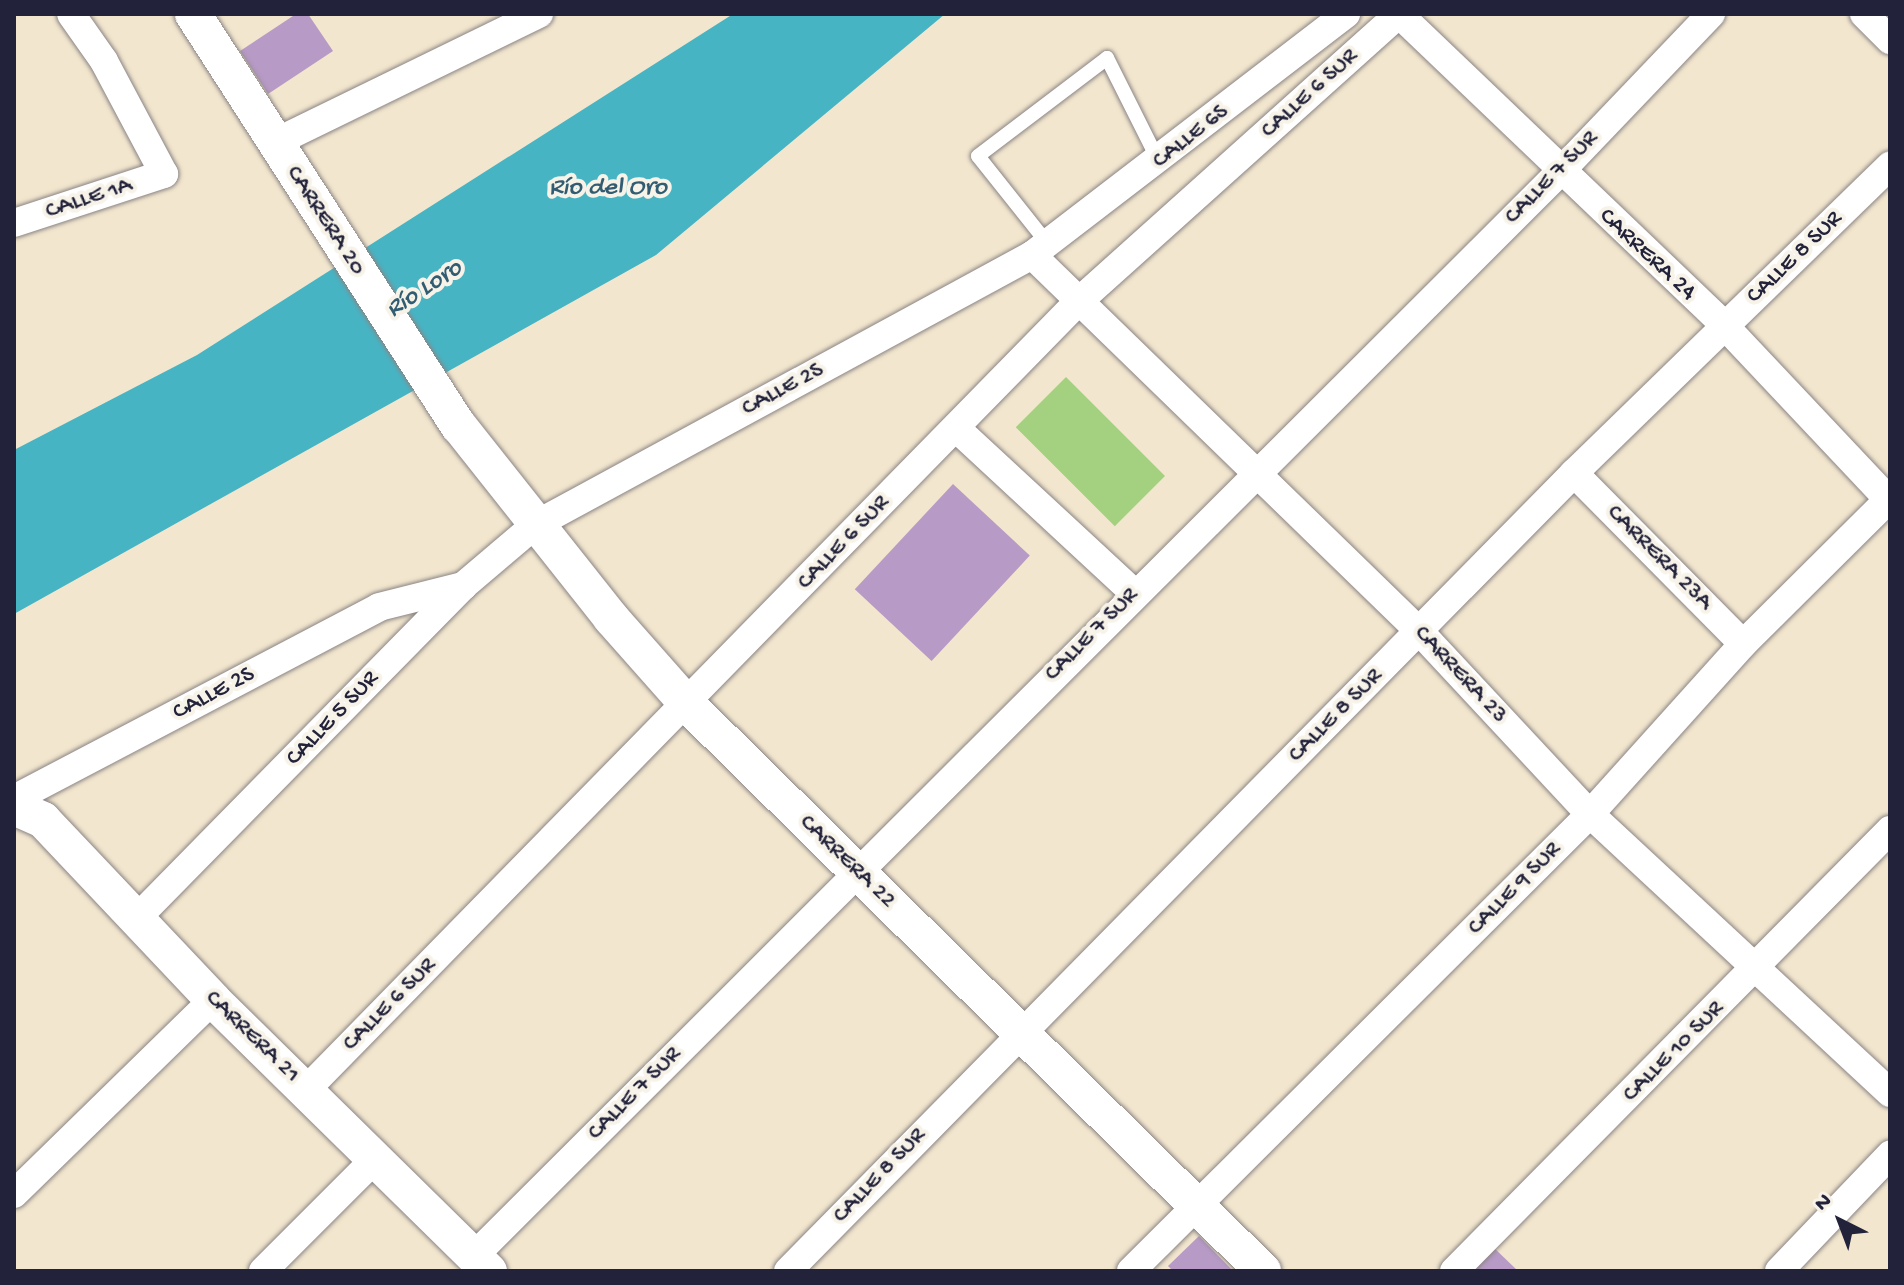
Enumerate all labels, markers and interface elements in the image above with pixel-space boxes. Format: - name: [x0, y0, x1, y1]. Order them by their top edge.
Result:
- street label: CALLE 6 SUR: [1255, 43, 1365, 145]
- street label: CALLE 6S: [1147, 98, 1235, 176]
- street label: CALLE 7 SUR: [1499, 125, 1605, 231]
- street label: CARRERA 20: [279, 161, 371, 281]
- street label: CALLE 1A: [42, 172, 136, 226]
- water label: Río del Oro: [549, 173, 667, 205]
- street label: CARRERA 24: [1592, 203, 1702, 307]
- street label: CALLE 8 SUR: [1741, 205, 1849, 311]
- water label: Río Loro: [381, 254, 469, 326]
- street label: CALLE 2S: [737, 357, 829, 423]
- street label: CALLE 6 SUR: [792, 490, 896, 596]
- street label: CARRERA 23A: [1600, 499, 1718, 617]
- street label: CALLE 7 SUR: [1039, 582, 1145, 688]
- street label: CARRERA 23: [1407, 620, 1513, 730]
- street label: CALLE 2S: [168, 661, 260, 727]
- street label: CALLE 8 SUR: [1283, 663, 1389, 769]
- street label: CALLE 5 SUR: [281, 665, 385, 773]
- street label: CARRERA 22: [793, 809, 901, 915]
- street label: CALLE 9 SUR: [1462, 836, 1568, 942]
- street label: CALLE 6 SUR: [337, 952, 443, 1058]
- street label: CARRERA 21: [198, 985, 306, 1089]
- street label: CALLE 10 SUR: [1617, 995, 1731, 1109]
- street label: CALLE 7 SUR: [582, 1041, 688, 1147]
- street label: CALLE 8 SUR: [827, 1122, 933, 1230]
- north arrow: [1800, 1181, 1880, 1261]
- text: N: [1810, 1189, 1838, 1218]

